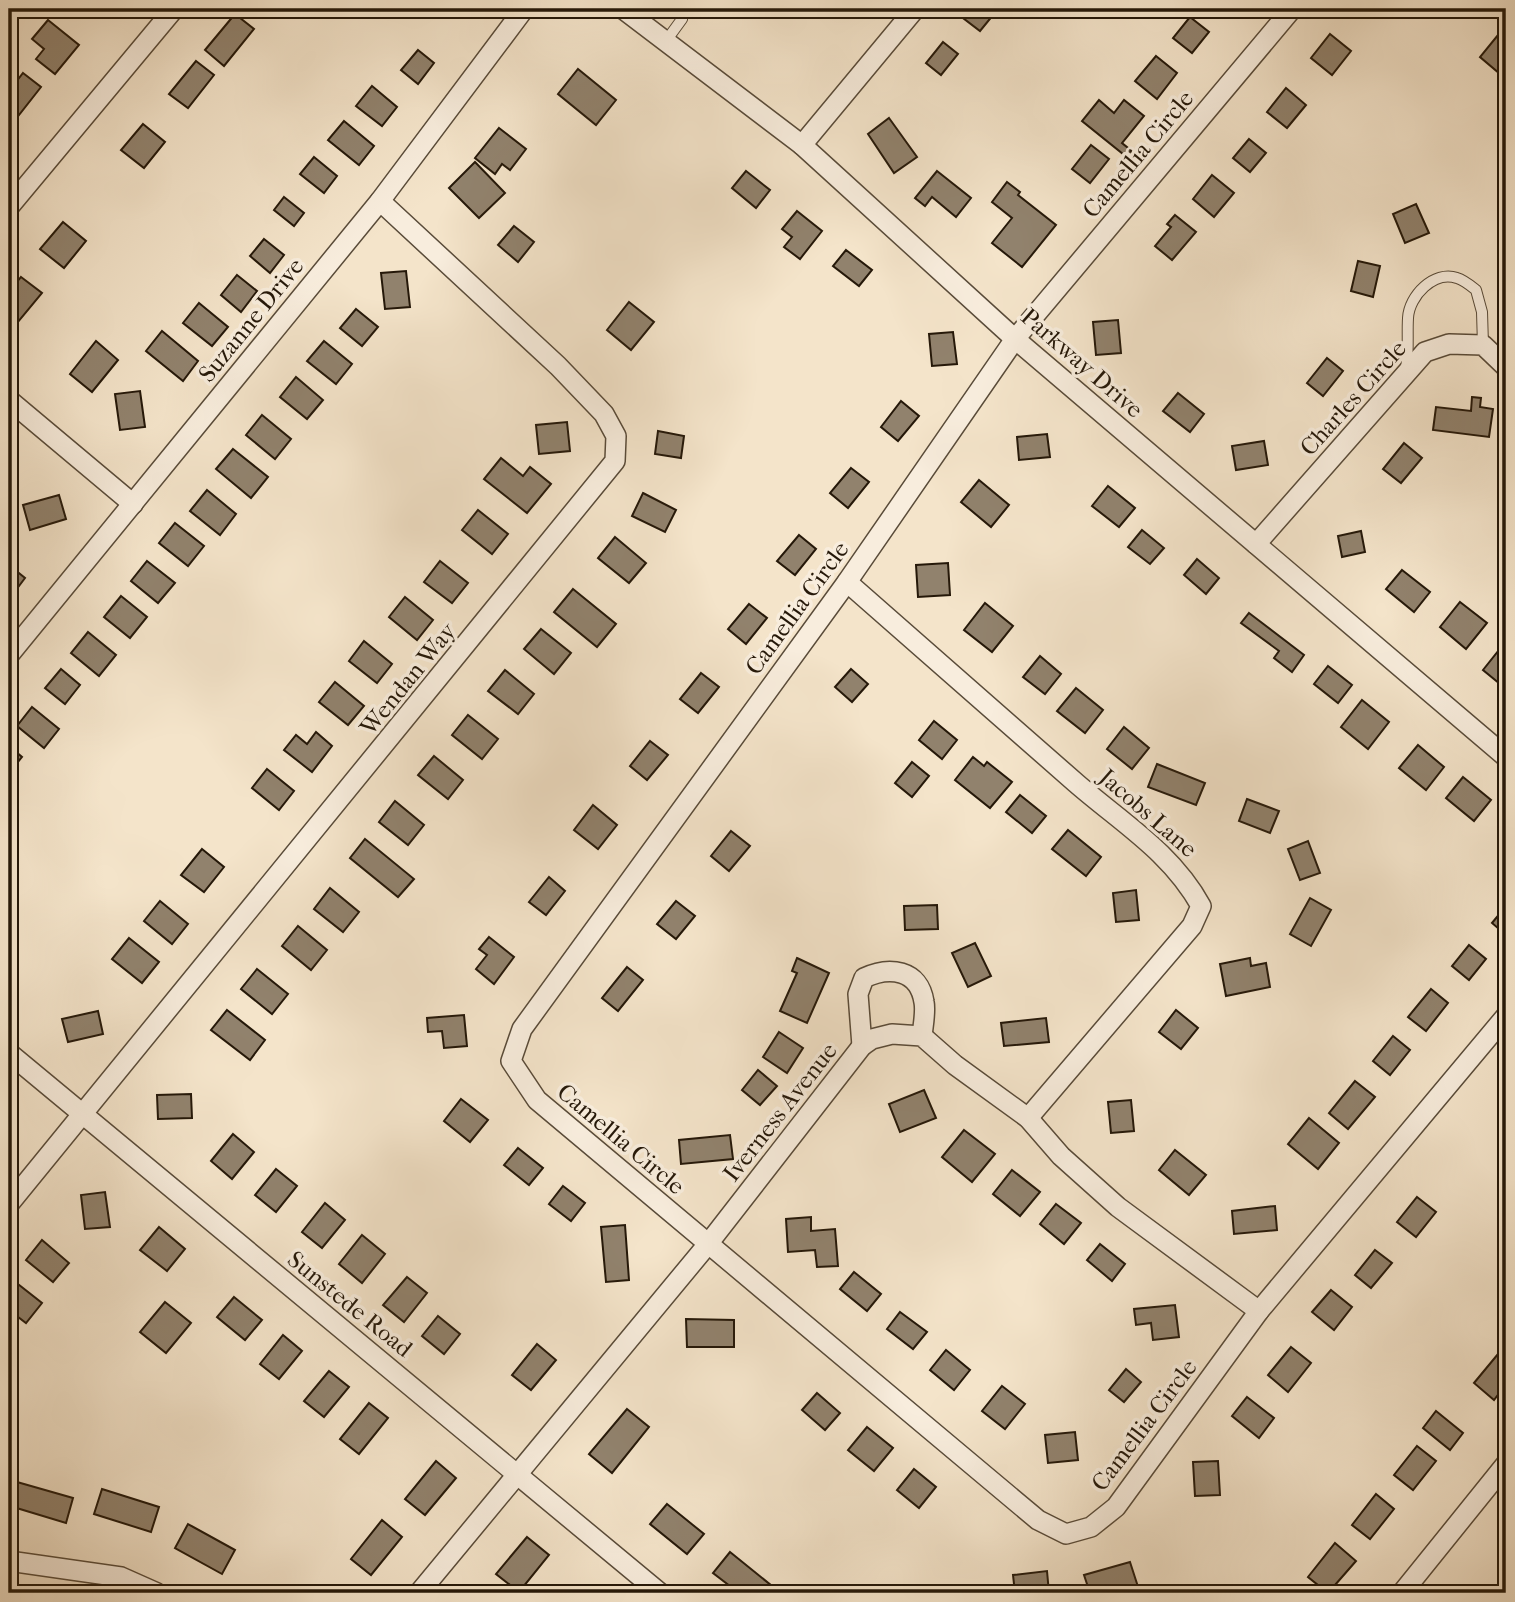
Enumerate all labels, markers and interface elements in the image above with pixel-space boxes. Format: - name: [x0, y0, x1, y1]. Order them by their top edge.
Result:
- street label: Camellia Circle: [1077, 85, 1199, 223]
- street label: Suzanne Drive: [193, 252, 309, 387]
- street label: Parkway Drive: [1015, 302, 1149, 424]
- street label: Charles Circle: [1294, 335, 1412, 461]
- street label: Camellia Circle: [739, 536, 855, 680]
- street label: Wendan Way: [354, 616, 463, 742]
- street label: Jacobs Lane: [1092, 762, 1203, 863]
- street label: Iverness Avenue: [717, 1037, 843, 1187]
- street label: Camellia Circle: [552, 1078, 690, 1200]
- street label: Sunstede Road: [282, 1245, 419, 1363]
- street label: Camellia Circle: [1085, 1354, 1203, 1496]

